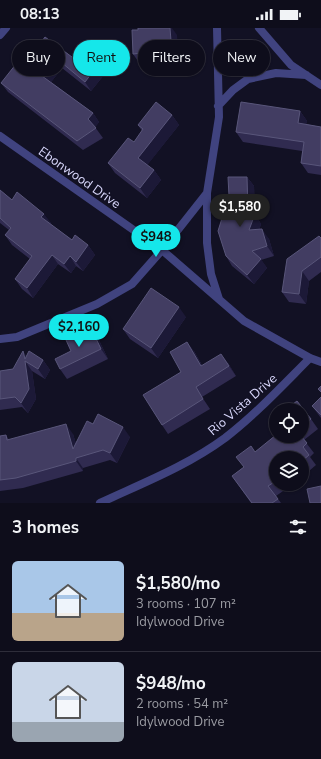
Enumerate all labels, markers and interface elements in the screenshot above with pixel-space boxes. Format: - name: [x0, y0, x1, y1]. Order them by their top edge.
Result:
- text: 08:13: [20, 4, 60, 24]
- chip: Buy: [12, 40, 65, 76]
- chip: Rent: [73, 40, 130, 76]
- chip: Filters: [138, 40, 205, 76]
- chip: New: [213, 40, 270, 76]
- street label: Ebonwood Drive: [35, 143, 124, 213]
- pin: $1,580: [207, 194, 273, 228]
- text: $1,580: [219, 198, 261, 216]
- pin: $948: [132, 224, 180, 258]
- text: $948: [140, 228, 172, 246]
- pin: $2,160: [46, 314, 112, 348]
- text: $2,160: [58, 318, 100, 336]
- street label: Rio Vista Drive: [204, 370, 281, 440]
- map controls: [269, 403, 309, 491]
- button: locate: [269, 403, 309, 443]
- button: layers: [269, 451, 309, 491]
- text: 3 homes: [12, 516, 79, 539]
- icon: filters: [287, 516, 309, 538]
- text: $1,580/mo: [136, 572, 220, 595]
- icon: home: [44, 577, 92, 625]
- text: 3 rooms · 107 m²: [136, 595, 236, 613]
- text: Idylwood Drive: [136, 613, 224, 631]
- text: $948/mo: [136, 672, 206, 695]
- icon: home: [44, 678, 92, 726]
- text: 2 rooms · 54 m²: [136, 695, 228, 713]
- text: Idylwood Drive: [136, 713, 224, 731]

